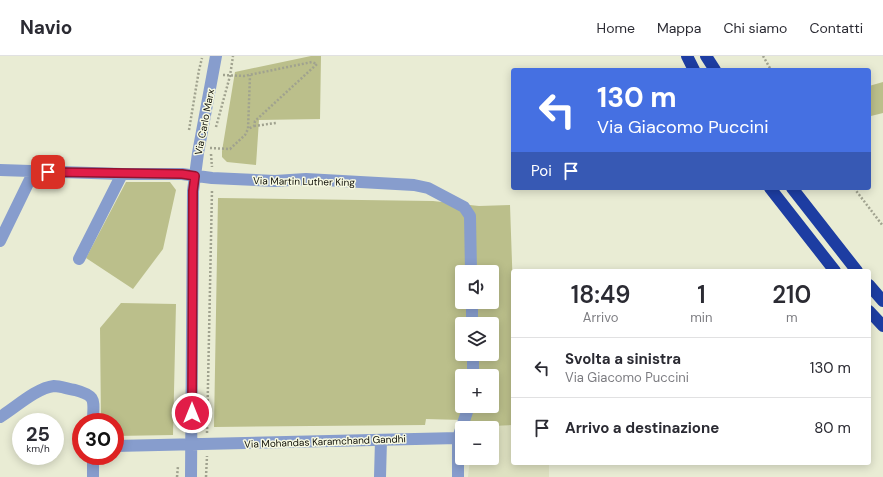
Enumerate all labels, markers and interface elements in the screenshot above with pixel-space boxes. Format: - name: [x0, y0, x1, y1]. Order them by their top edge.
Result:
- text: Navio: [20, 15, 72, 40]
- text: Home: [597, 19, 635, 37]
- text: Mappa: [657, 19, 701, 37]
- text: Chi siamo: [723, 19, 787, 37]
- text: Contatti: [809, 19, 863, 37]
- text: 130 m: [597, 79, 677, 116]
- icon: left: [531, 84, 583, 136]
- street label: Via Carlo Marx: [192, 88, 217, 156]
- text: Via Giacomo Puccini: [597, 115, 769, 139]
- pin: [31, 155, 65, 189]
- icon: arrive: [560, 160, 582, 182]
- icon: arrive: [37, 161, 59, 183]
- text: Poi: [531, 161, 552, 181]
- street label: Via Martin Luther King: [253, 174, 355, 189]
- map controls: [455, 265, 499, 465]
- button: sound: [455, 265, 499, 309]
- text: 18:49: [571, 279, 630, 310]
- text: 1: [697, 279, 705, 310]
- text: 210: [772, 279, 811, 310]
- text: Arrivo: [583, 309, 618, 326]
- text: min: [690, 309, 712, 326]
- text: m: [786, 309, 797, 326]
- button: layers: [455, 317, 499, 361]
- text: Svolta a sinistra: [565, 349, 681, 369]
- icon: left: [531, 357, 553, 379]
- text: 130 m: [810, 358, 851, 378]
- button: +: [455, 369, 499, 413]
- text: Via Giacomo Puccini: [565, 369, 689, 386]
- position arrow: [171, 392, 213, 434]
- speed limit sign: 30: [72, 413, 124, 465]
- icon: arrive: [531, 417, 553, 439]
- text: Arrivo a destinazione: [565, 418, 719, 438]
- text: 80 m: [814, 418, 851, 438]
- text: 25: [26, 421, 50, 447]
- button: −: [455, 421, 499, 465]
- street label: Via Mohandas Karamchand Gandhi: [244, 432, 406, 451]
- text: km/h: [26, 442, 50, 455]

